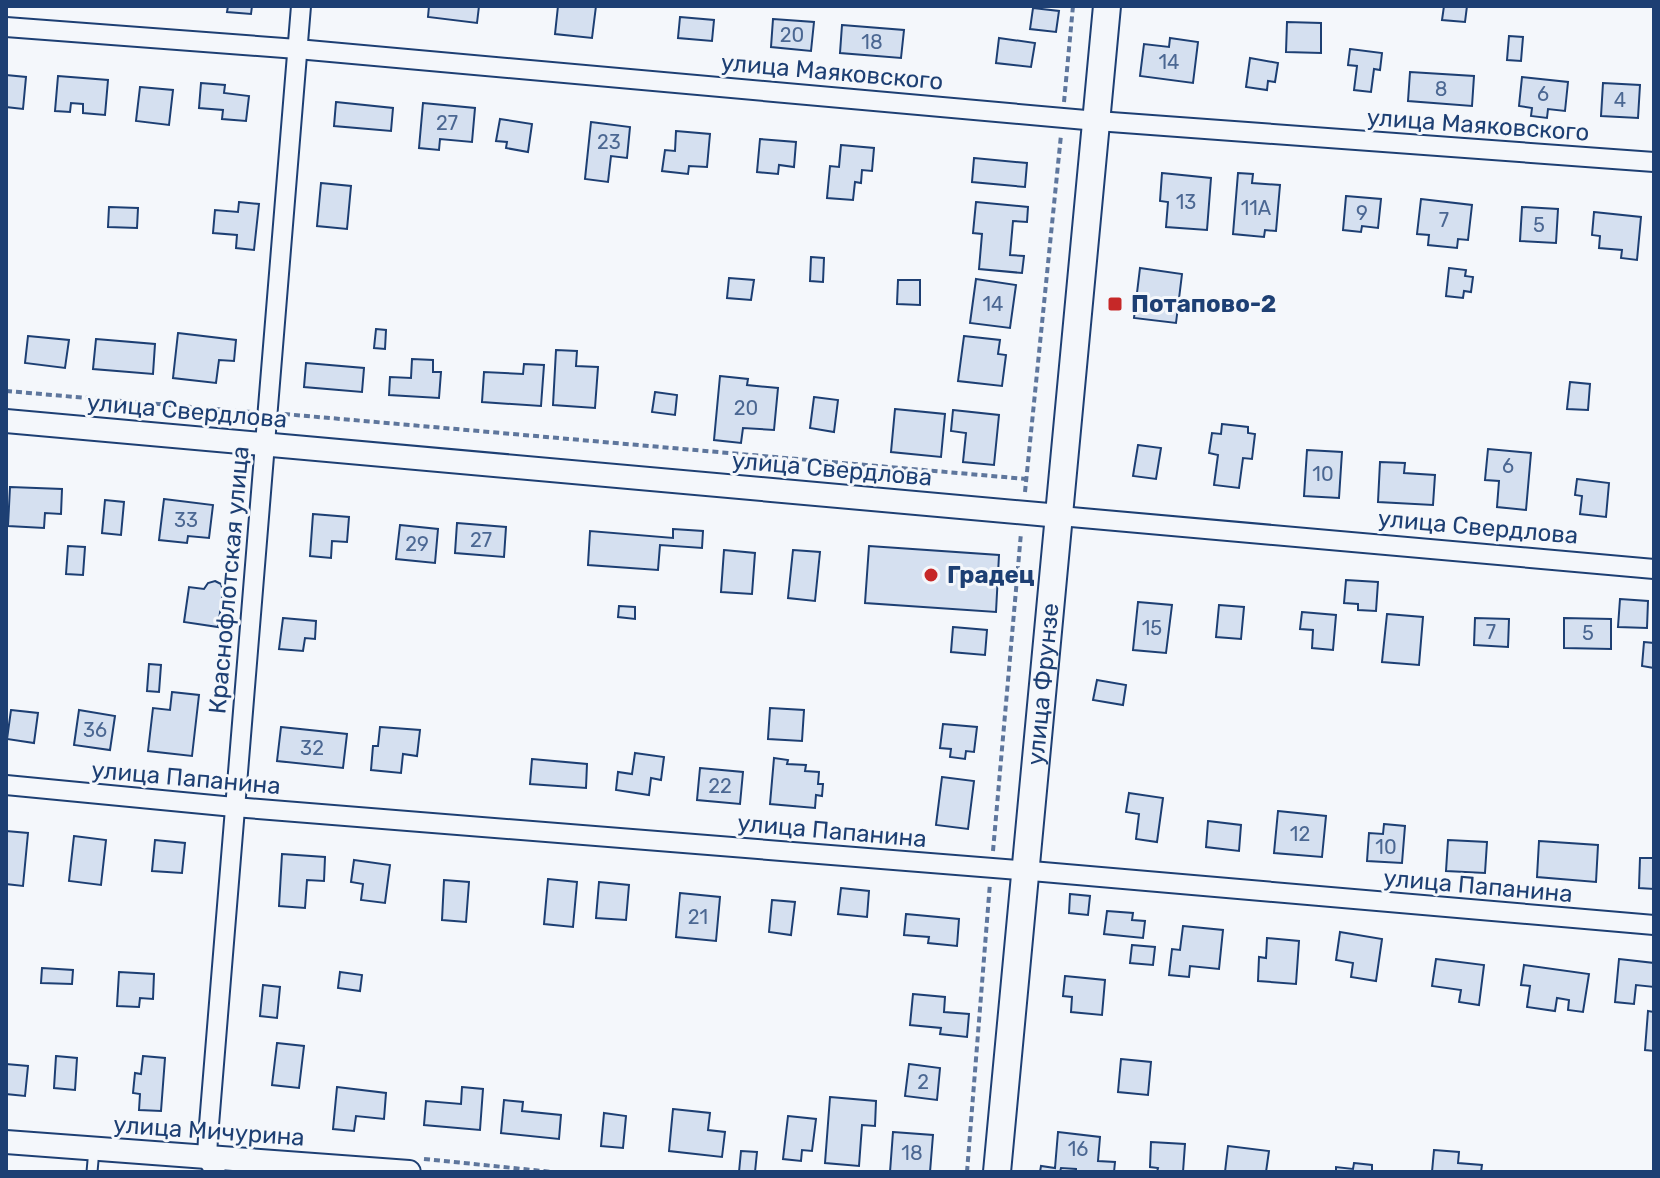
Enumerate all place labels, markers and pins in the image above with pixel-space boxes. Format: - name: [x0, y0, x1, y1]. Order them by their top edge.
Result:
- place label: Потапово-2: [1131, 290, 1276, 318]
- marker: Потапово-2: [1106, 295, 1124, 313]
- place label: Градец: [947, 561, 1035, 589]
- marker: Градец: [922, 566, 940, 584]

